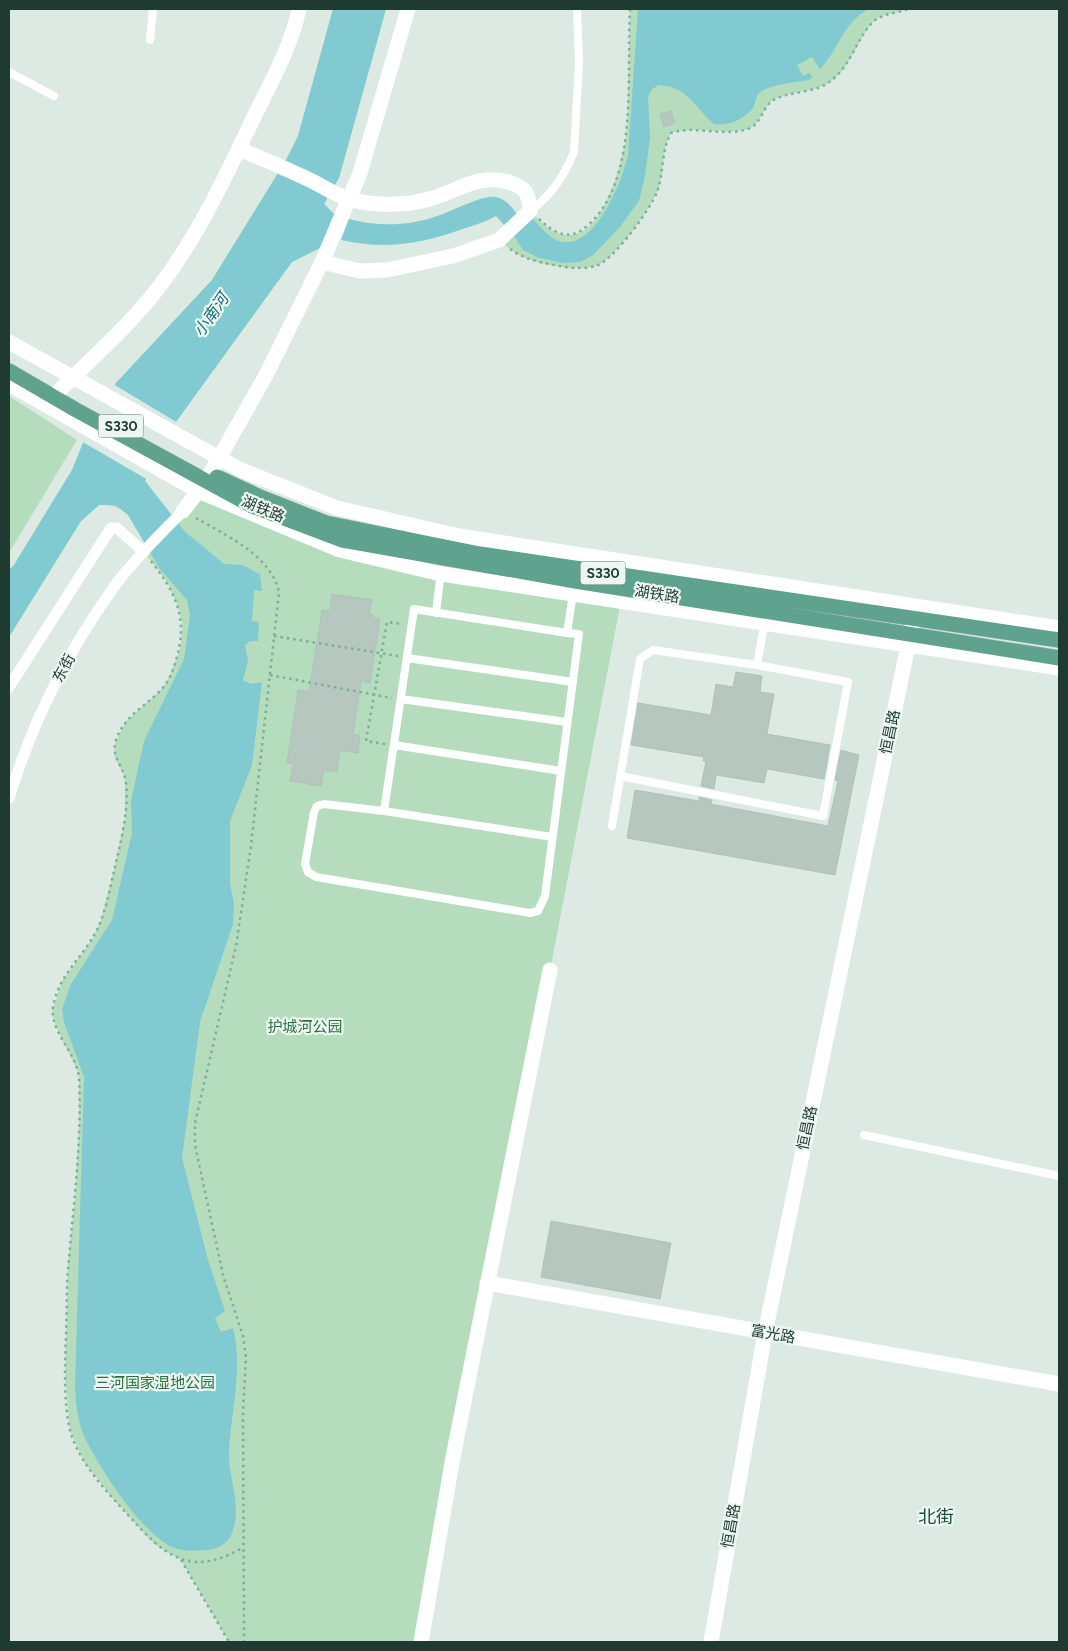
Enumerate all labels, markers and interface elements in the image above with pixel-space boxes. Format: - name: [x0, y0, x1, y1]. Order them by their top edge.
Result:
- water label: 小南河: [189, 287, 234, 340]
- road number: S330: [98, 414, 144, 438]
- street label: 湖铁路: [239, 492, 287, 526]
- road number: S330: [580, 562, 626, 584]
- street label: 湖铁路: [633, 582, 681, 606]
- street label: 东街: [49, 651, 79, 685]
- street label: 恒昌路: [877, 708, 903, 756]
- park label: 护城河公园: [267, 1018, 343, 1036]
- street label: 恒昌路: [794, 1104, 820, 1152]
- street label: 富光路: [749, 1321, 797, 1347]
- park label: 三河国家湿地公园: [95, 1374, 215, 1392]
- street label: 恒昌路: [718, 1502, 744, 1550]
- district label: 北街: [918, 1506, 954, 1528]

